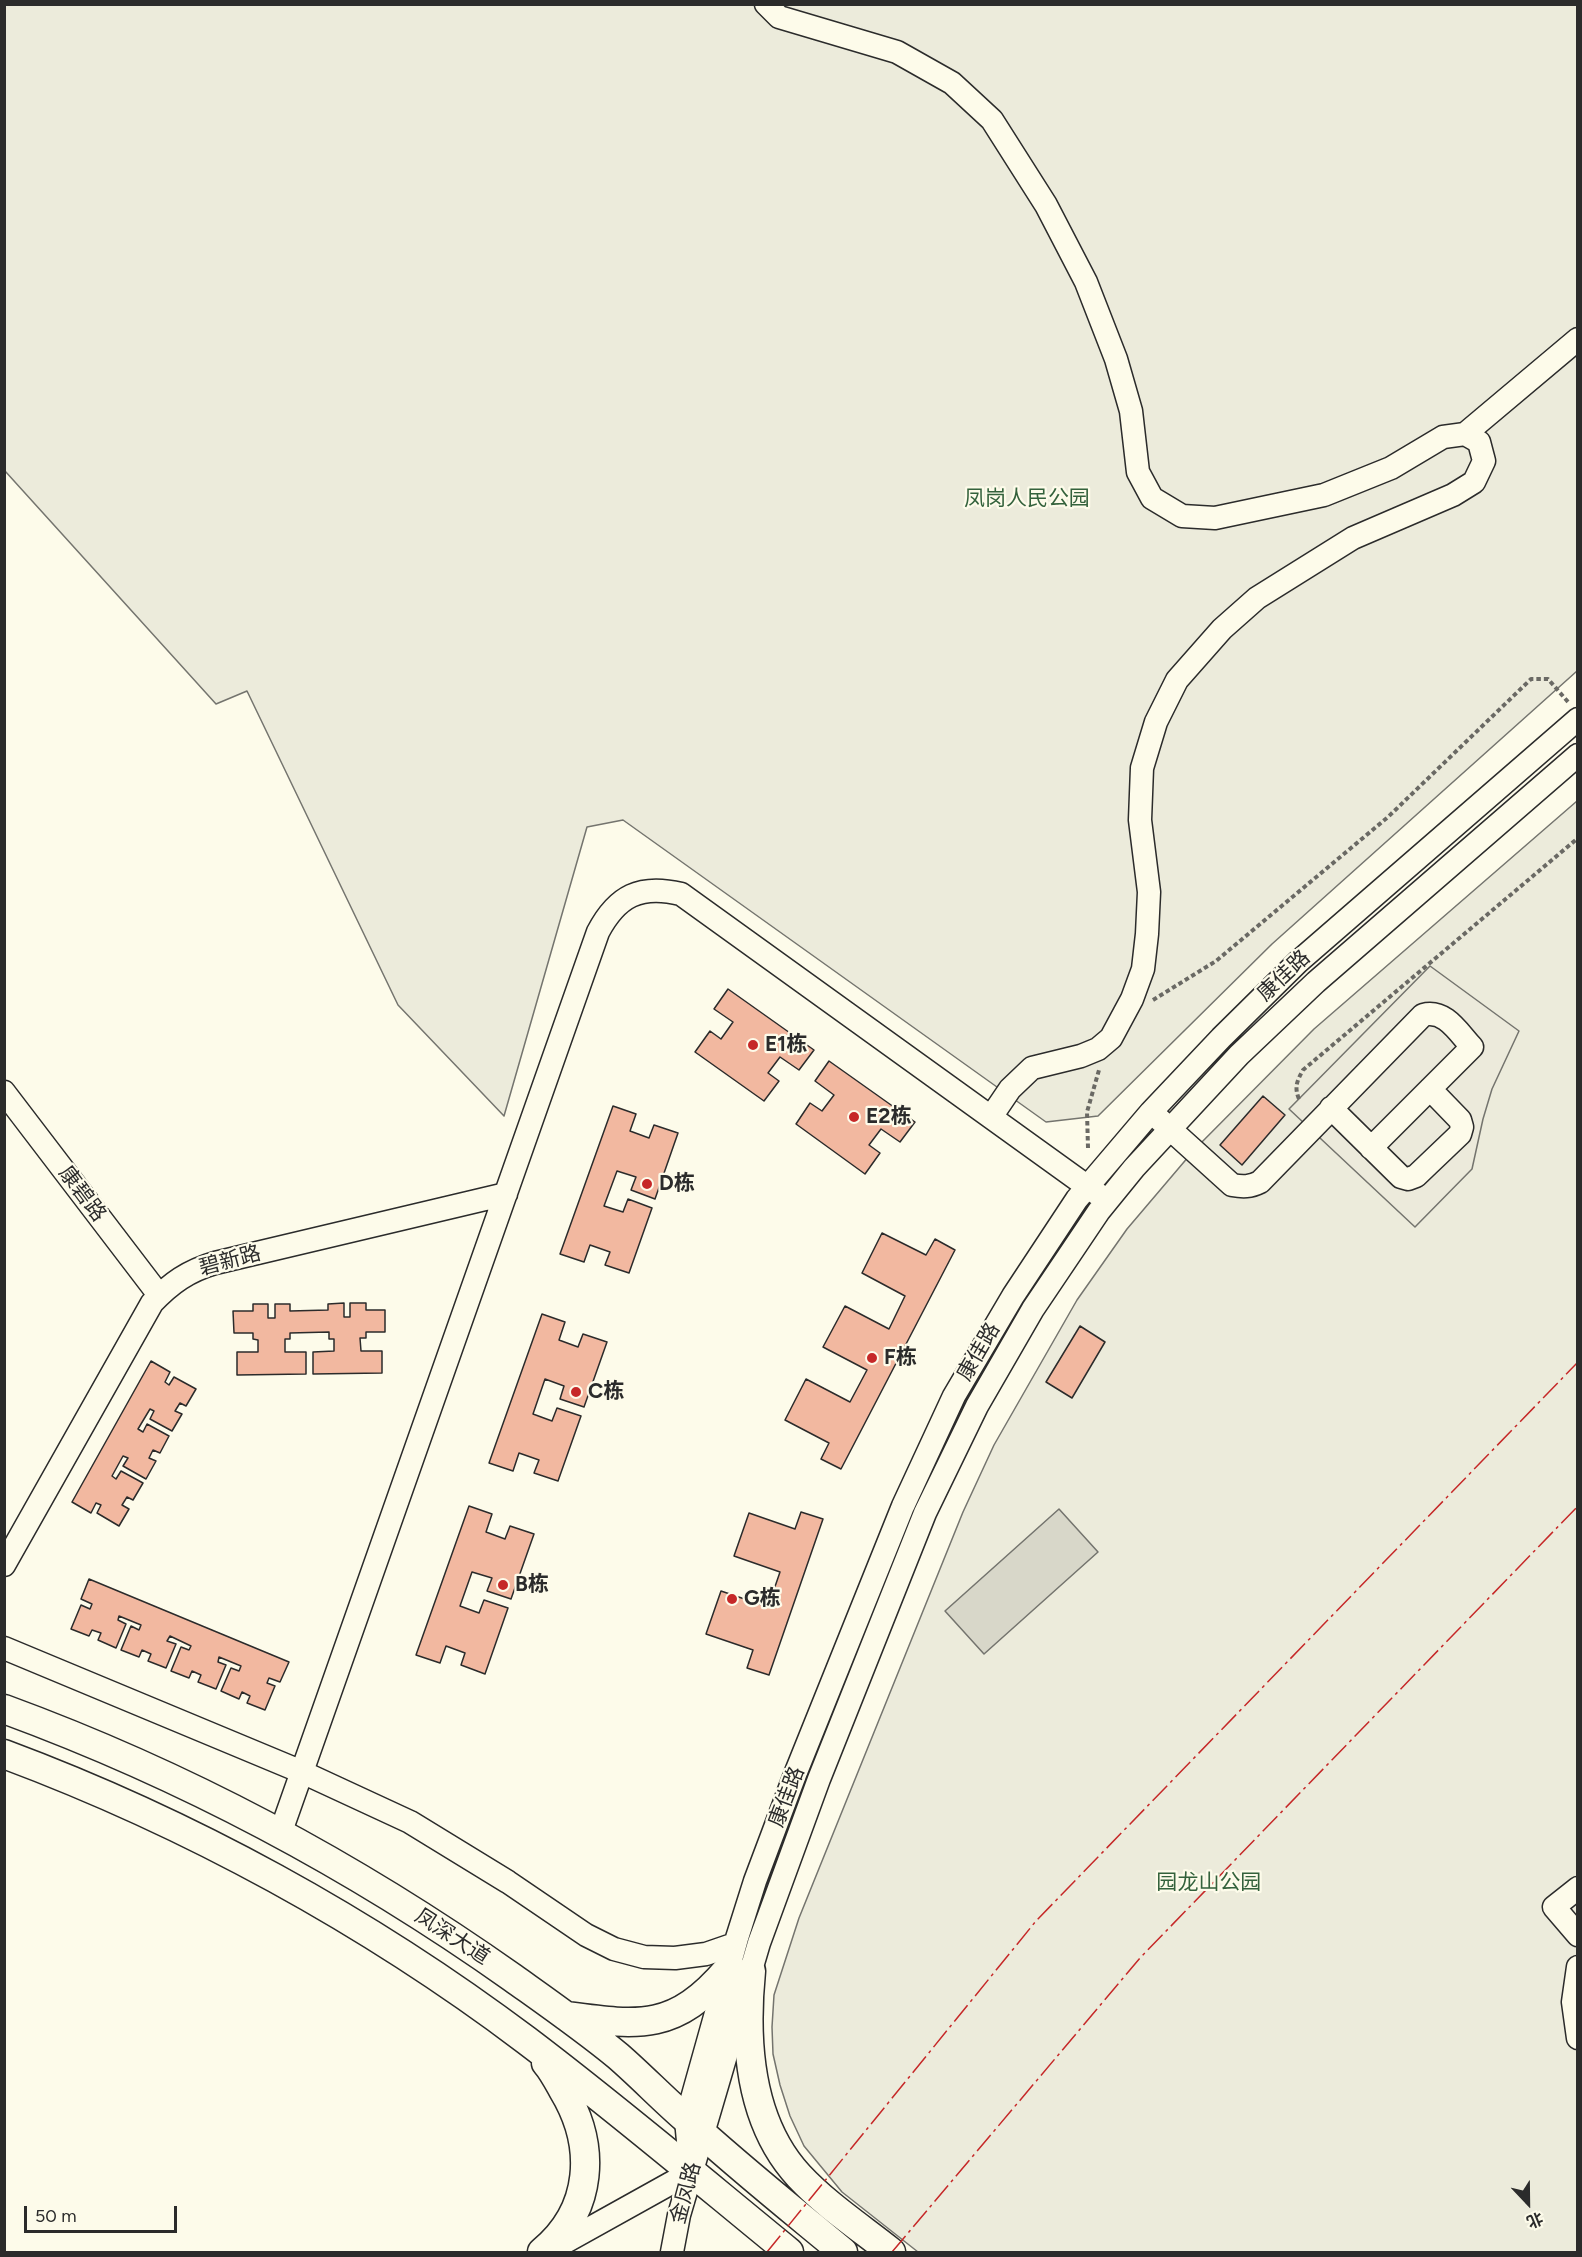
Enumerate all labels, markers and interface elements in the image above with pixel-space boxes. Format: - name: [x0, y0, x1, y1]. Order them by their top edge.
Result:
- park label: 凤岗人民公园: [964, 486, 1090, 512]
- street label: 康佳路: [1252, 945, 1316, 1007]
- place label: E1栋: [765, 1032, 807, 1058]
- marker: E1栋: [746, 1038, 760, 1052]
- place label: E2栋: [866, 1104, 912, 1130]
- marker: E2栋: [847, 1110, 861, 1124]
- street label: 康碧路: [53, 1161, 111, 1227]
- place label: D栋: [659, 1171, 695, 1197]
- marker: D栋: [640, 1177, 654, 1191]
- street label: 碧新路: [196, 1241, 264, 1281]
- street label: 康佳路: [952, 1318, 1006, 1386]
- place label: F栋: [884, 1345, 917, 1371]
- marker: F栋: [865, 1351, 879, 1365]
- place label: C栋: [588, 1379, 624, 1405]
- marker: C栋: [569, 1385, 583, 1399]
- place label: B栋: [515, 1572, 549, 1598]
- marker: B栋: [496, 1578, 510, 1592]
- place label: G栋: [744, 1586, 781, 1612]
- marker: G栋: [725, 1592, 739, 1606]
- street label: 康佳路: [764, 1763, 810, 1831]
- park label: 园龙山公园: [1157, 1870, 1261, 1896]
- street label: 凤深大道: [410, 1904, 494, 1970]
- street label: 金凤路: [666, 2159, 706, 2227]
- north arrow: [1498, 2173, 1558, 2233]
- scale bar: [27, 2194, 180, 2232]
- text: 50 m: [35, 2205, 77, 2227]
- text: 北: [1524, 2208, 1546, 2232]

